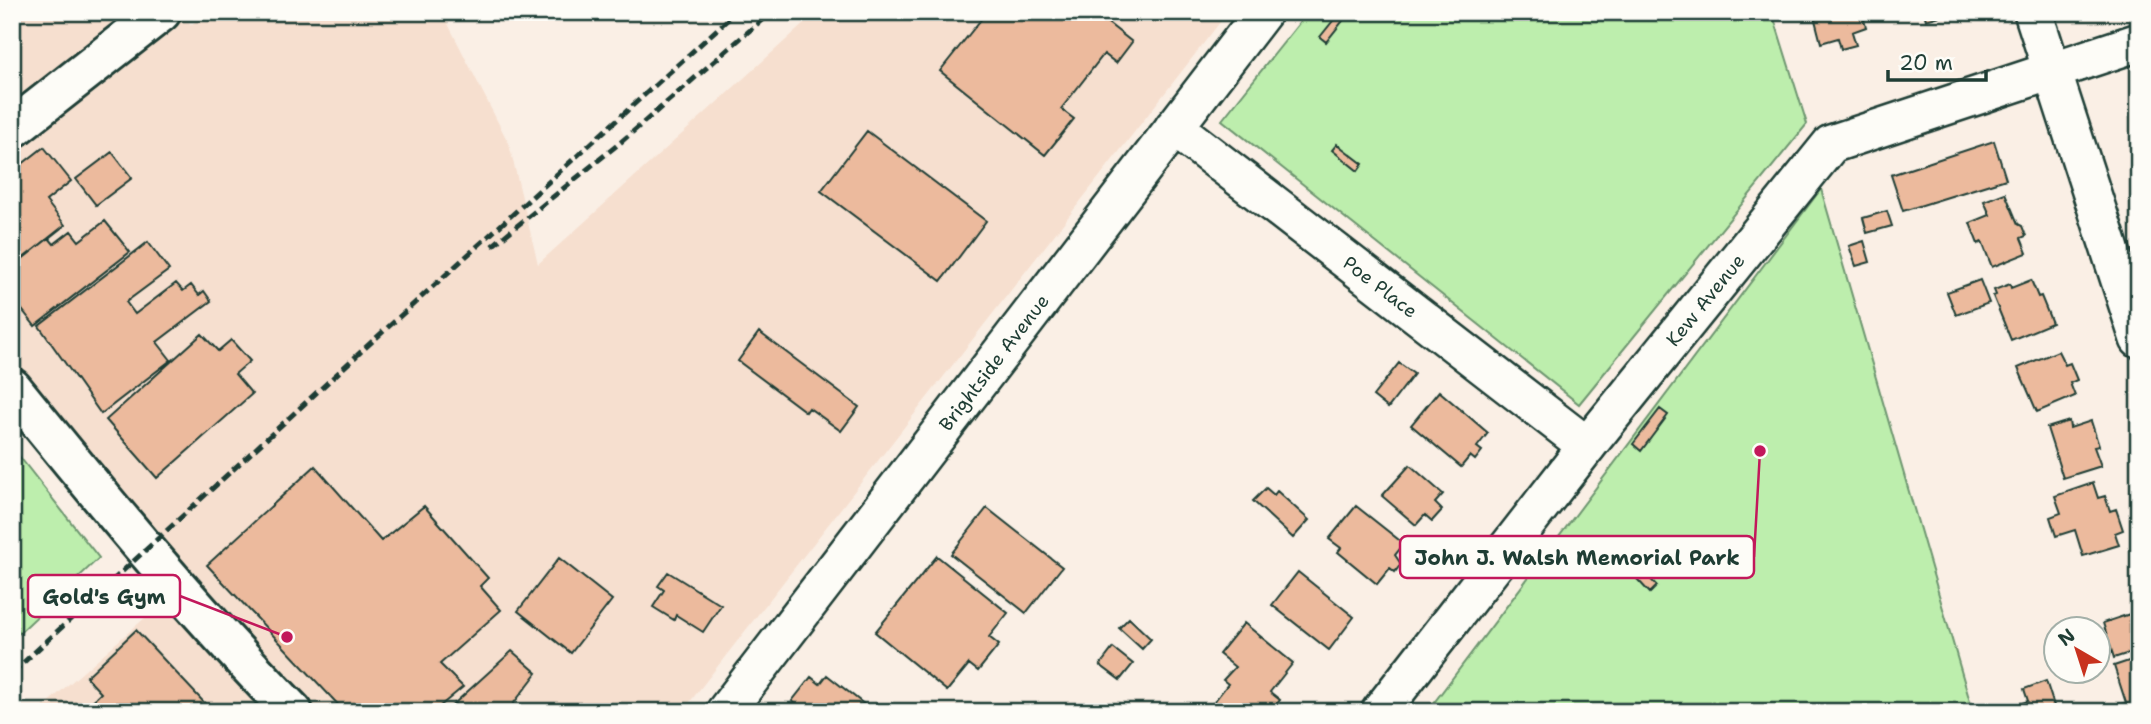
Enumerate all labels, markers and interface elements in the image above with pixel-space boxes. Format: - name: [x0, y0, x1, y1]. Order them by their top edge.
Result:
- scale bar: [1888, 38, 1986, 82]
- text: 20 m: [1899, 49, 1953, 77]
- street label: Kew Avenue: [1661, 249, 1750, 352]
- street label: Poe Place: [1338, 250, 1423, 324]
- street label: Brightside Avenue: [934, 289, 1055, 436]
- callout: John J. Walsh Memorial Park: [1400, 536, 1754, 578]
- text: John J. Walsh Memorial Park: [1414, 544, 1740, 572]
- callout: Gold's Gym: [28, 575, 180, 617]
- text: Gold's Gym: [42, 583, 166, 611]
- north arrow: [2042, 616, 2112, 686]
- text: N: [2053, 623, 2080, 652]

